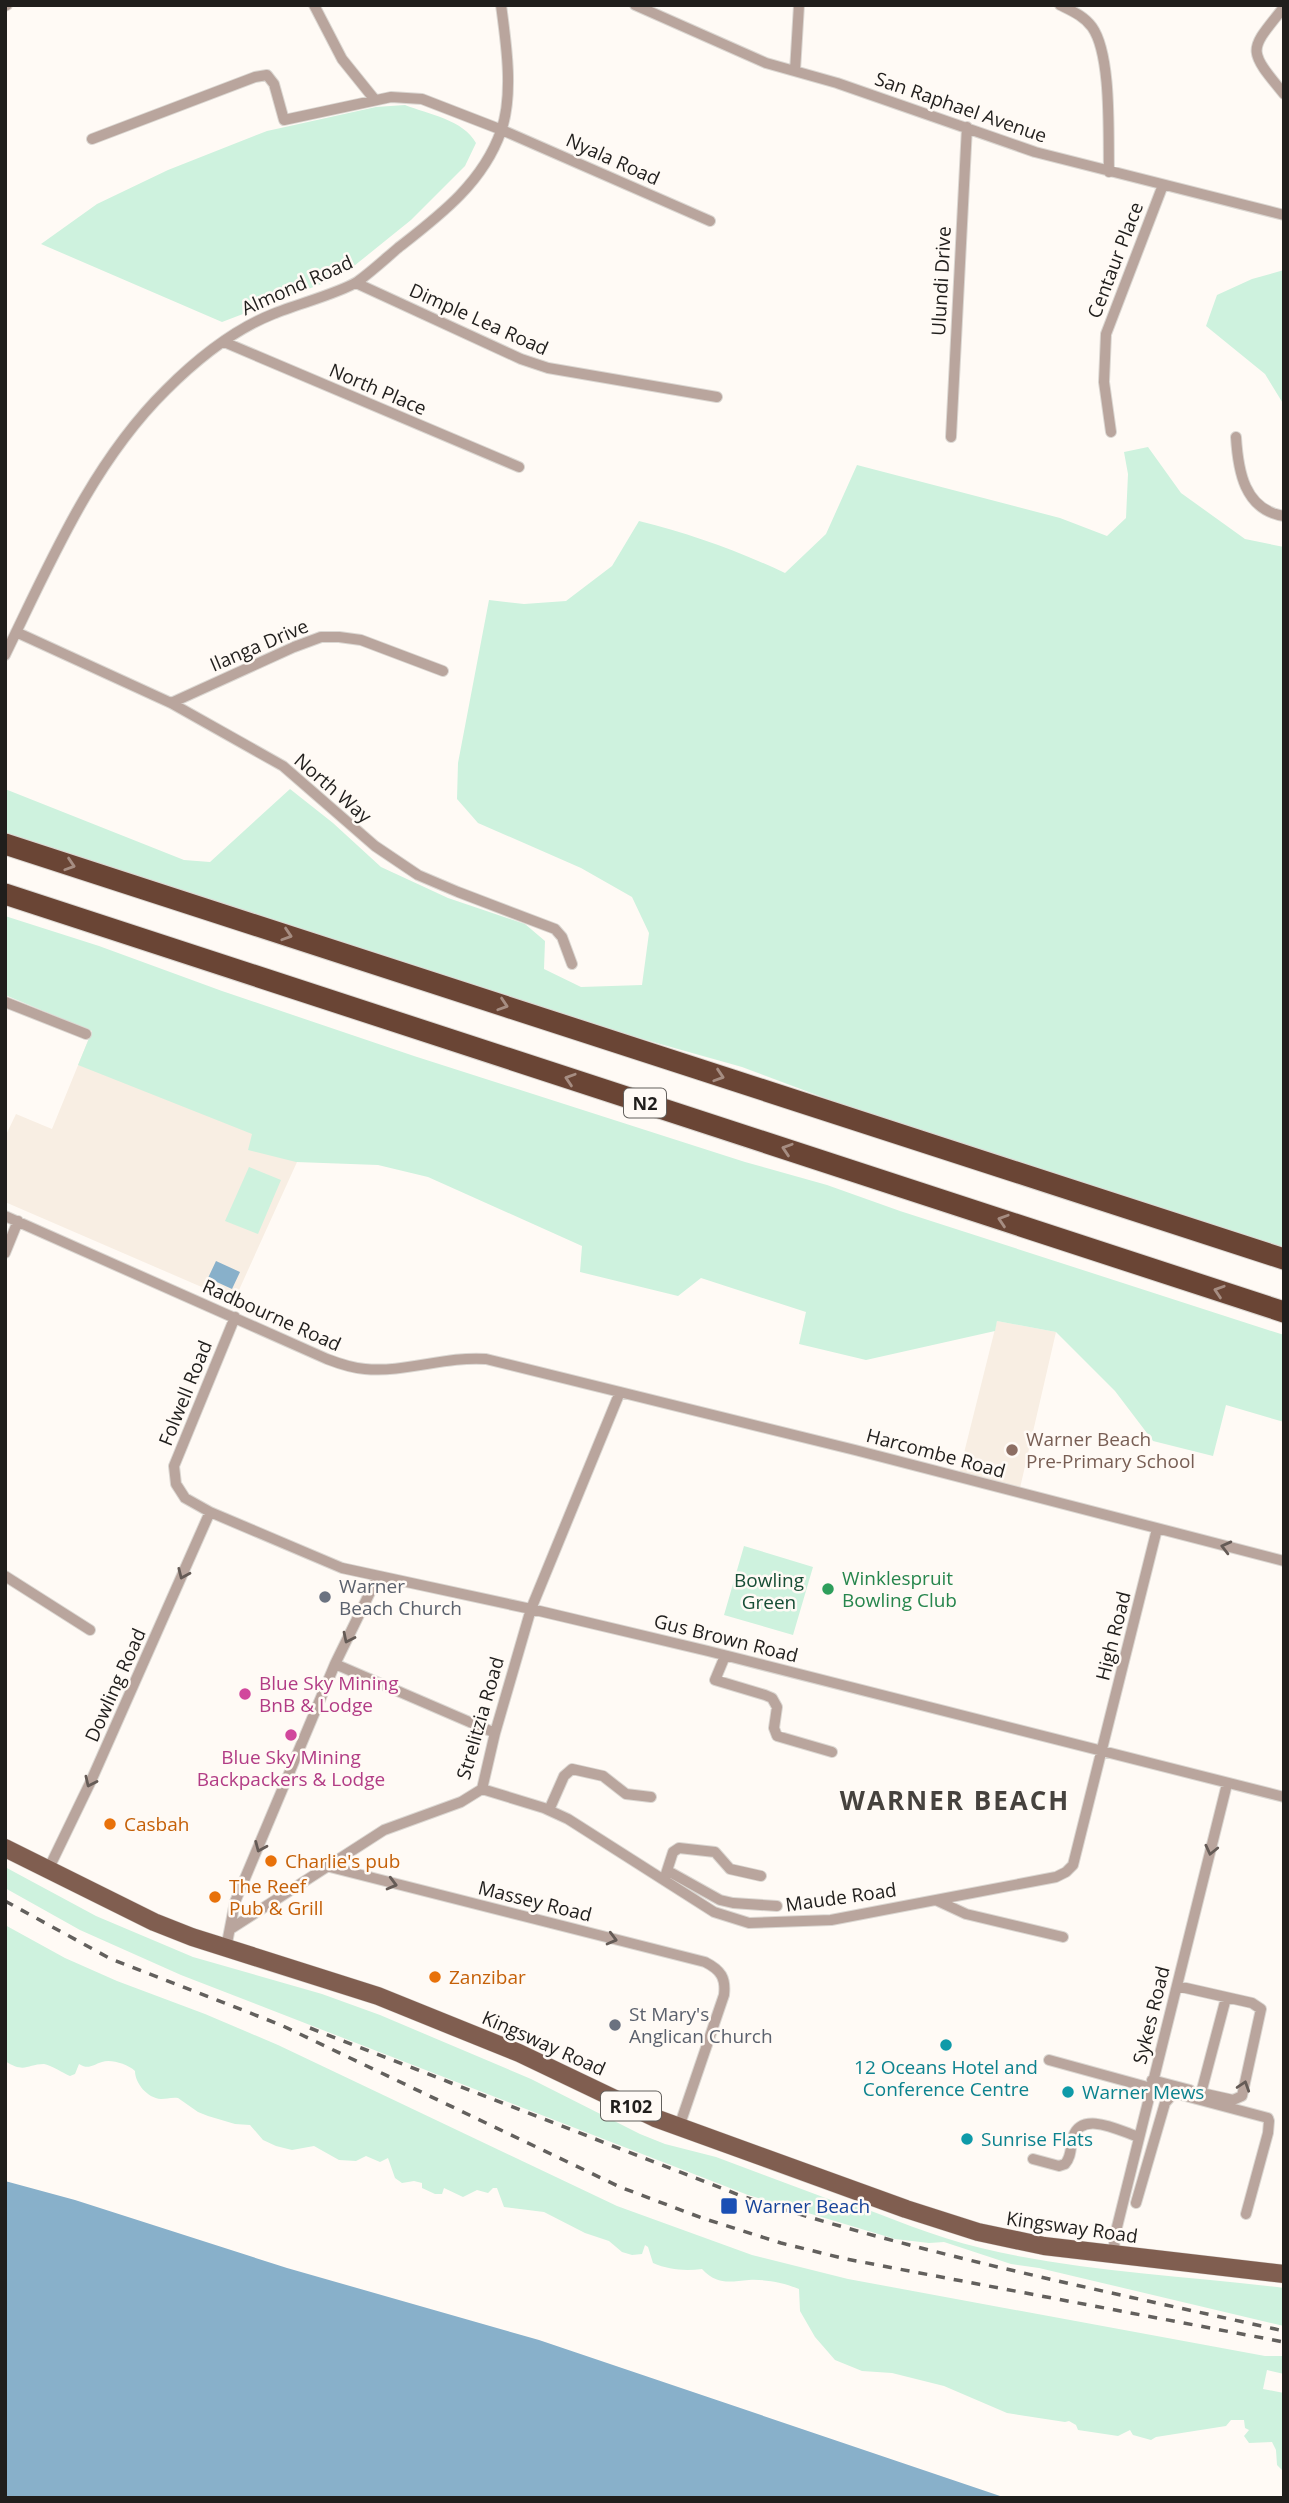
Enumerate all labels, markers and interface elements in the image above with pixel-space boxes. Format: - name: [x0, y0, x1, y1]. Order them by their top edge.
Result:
- street label: San Raphael Avenue: [872, 65, 1050, 149]
- street label: Nyala Road: [562, 127, 664, 191]
- street label: Centaur Place: [1081, 198, 1149, 322]
- street label: Ulundi Drive: [925, 225, 957, 337]
- street label: Almond Road: [237, 249, 357, 321]
- street label: Dimple Lea Road: [405, 277, 553, 361]
- street label: North Place: [325, 357, 431, 421]
- street label: Ilanga Drive: [206, 613, 312, 677]
- street label: North Way: [289, 747, 378, 829]
- one-way arrow: [64, 857, 76, 871]
- one-way arrow: [280, 927, 292, 941]
- one-way arrow: [497, 997, 509, 1012]
- one-way arrow: [713, 1067, 725, 1082]
- one-way arrow: [565, 1072, 577, 1087]
- road number: N2: [624, 1088, 666, 1118]
- one-way arrow: [781, 1143, 793, 1158]
- one-way arrow: [997, 1214, 1009, 1228]
- street label: Radbourne Road: [199, 1273, 345, 1357]
- one-way arrow: [1213, 1285, 1226, 1299]
- street label: Folwell Road: [152, 1337, 218, 1449]
- street label: Harcombe Road: [864, 1422, 1008, 1484]
- place label: Warner Beach Pre-Primary School: [1026, 1426, 1195, 1474]
- marker: Warner Beach Pre-Primary School: [1004, 1442, 1020, 1458]
- one-way arrow: [1220, 1541, 1232, 1555]
- place label: Winklespruit Bowling Club: [842, 1565, 957, 1613]
- park label: Bowling Green: [734, 1567, 804, 1615]
- one-way arrow: [177, 1568, 191, 1580]
- place label: Warner Beach Church: [339, 1573, 462, 1621]
- marker: Winklespruit Bowling Club: [820, 1581, 836, 1597]
- marker: Warner Beach Church: [317, 1589, 333, 1605]
- street label: High Road: [1089, 1589, 1137, 1683]
- street label: Gus Brown Road: [651, 1608, 801, 1668]
- street label: Dowling Road: [78, 1624, 152, 1746]
- one-way arrow: [343, 1631, 357, 1643]
- street label: Strelitzia Road: [450, 1654, 510, 1782]
- place label: Blue Sky Mining BnB & Lodge: [259, 1670, 399, 1718]
- marker: Blue Sky Mining BnB & Lodge: [237, 1686, 253, 1702]
- marker: Blue Sky Mining Backpackers & Lodge: [283, 1727, 299, 1743]
- place label: Blue Sky Mining Backpackers & Lodge: [197, 1744, 385, 1792]
- one-way arrow: [84, 1775, 98, 1787]
- district label: WARNER BEACH: [840, 1782, 1070, 1818]
- place label: Casbah: [124, 1811, 189, 1837]
- marker: Casbah: [102, 1816, 118, 1832]
- one-way arrow: [254, 1841, 268, 1853]
- one-way arrow: [1205, 1844, 1219, 1856]
- place label: Charlie's pub: [285, 1848, 400, 1874]
- marker: Charlie's pub: [263, 1853, 279, 1869]
- place label: The Reef Pub & Grill: [229, 1873, 323, 1921]
- street label: Massey Road: [475, 1874, 595, 1928]
- one-way arrow: [386, 1876, 398, 1890]
- street label: Maude Road: [784, 1876, 898, 1918]
- marker: The Reef Pub & Grill: [207, 1889, 223, 1905]
- one-way arrow: [606, 1930, 618, 1945]
- street label: Sykes Road: [1126, 1963, 1176, 2067]
- place label: Zanzibar: [449, 1964, 526, 1990]
- marker: Zanzibar: [427, 1969, 443, 1985]
- place label: St Mary's Anglican Church: [629, 2001, 773, 2049]
- street label: Kingsway Road: [478, 2004, 610, 2082]
- marker: St Mary's Anglican Church: [607, 2017, 623, 2033]
- marker: 12 Oceans Hotel and Conference Centre: [938, 2037, 954, 2053]
- place label: 12 Oceans Hotel and Conference Centre: [854, 2054, 1038, 2102]
- place label: Warner Mews: [1082, 2079, 1204, 2105]
- one-way arrow: [1236, 2080, 1250, 2092]
- marker: Warner Mews: [1060, 2084, 1076, 2100]
- road number: R102: [601, 2092, 661, 2120]
- place label: Sunrise Flats: [981, 2126, 1093, 2152]
- marker: Sunrise Flats: [959, 2131, 975, 2147]
- place label: Warner Beach: [745, 2193, 870, 2219]
- marker: Warner Beach: [719, 2196, 739, 2216]
- street label: Kingsway Road: [1005, 2205, 1139, 2249]

